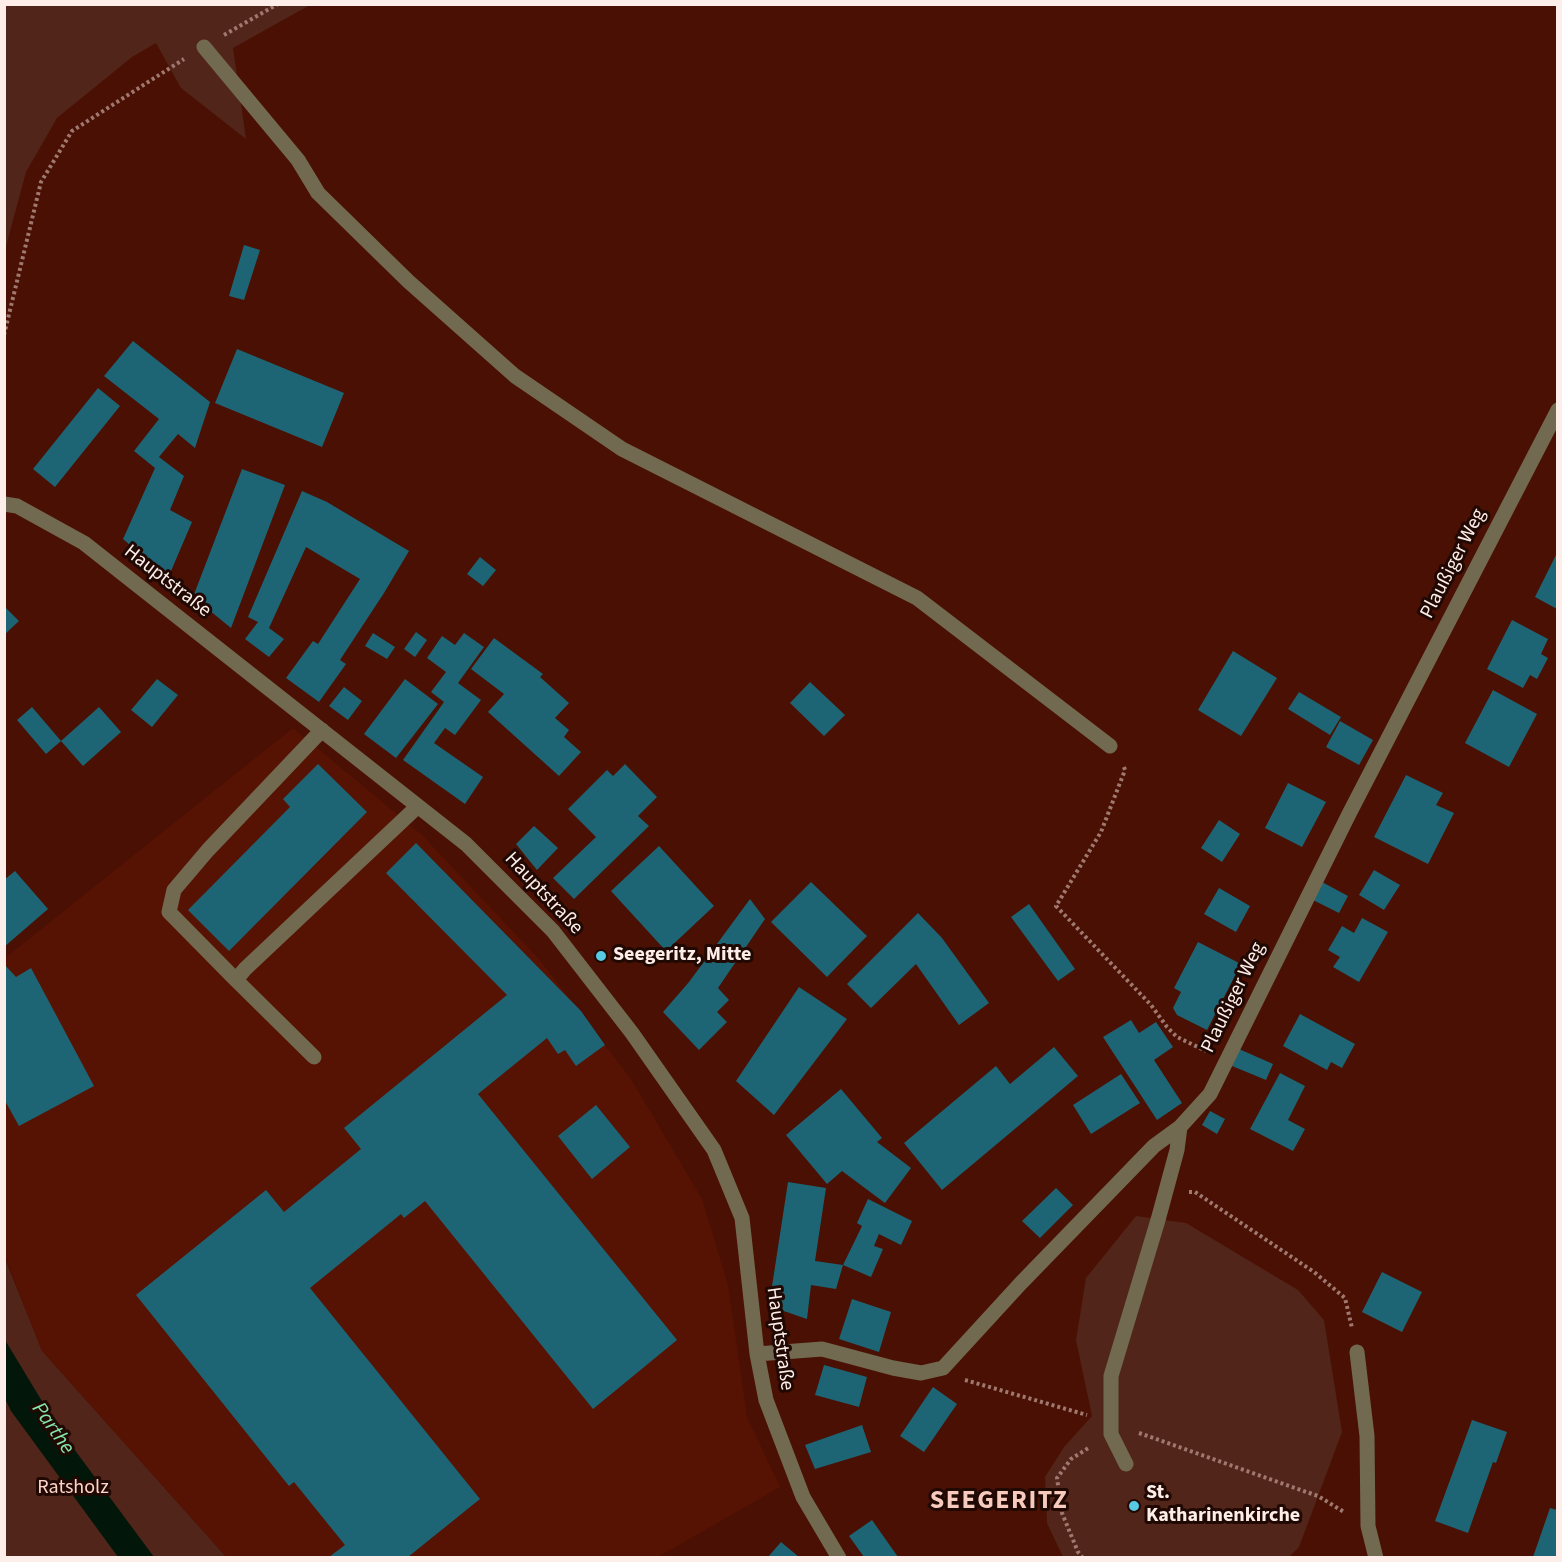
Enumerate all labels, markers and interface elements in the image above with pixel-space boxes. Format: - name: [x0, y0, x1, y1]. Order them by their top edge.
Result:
- street label: Plaußiger Weg: [1416, 505, 1492, 623]
- street label: Hauptstraße: [119, 541, 215, 623]
- street label: Hauptstraße: [499, 848, 587, 940]
- street label: Plaußiger Weg: [1197, 939, 1271, 1057]
- place label: Seegeritz, Mitte: [613, 944, 751, 968]
- marker: Seegeritz, Mitte: [594, 949, 608, 963]
- street label: Hauptstraße: [760, 1286, 798, 1392]
- water label: Parthe: [25, 1398, 79, 1460]
- park label: Ratsholz: [37, 1477, 109, 1501]
- place label: St. Katharinenkirche: [1146, 1482, 1300, 1529]
- district label: SEEGERITZ: [930, 1486, 1068, 1518]
- marker: St. Katharinenkirche: [1127, 1499, 1141, 1513]

